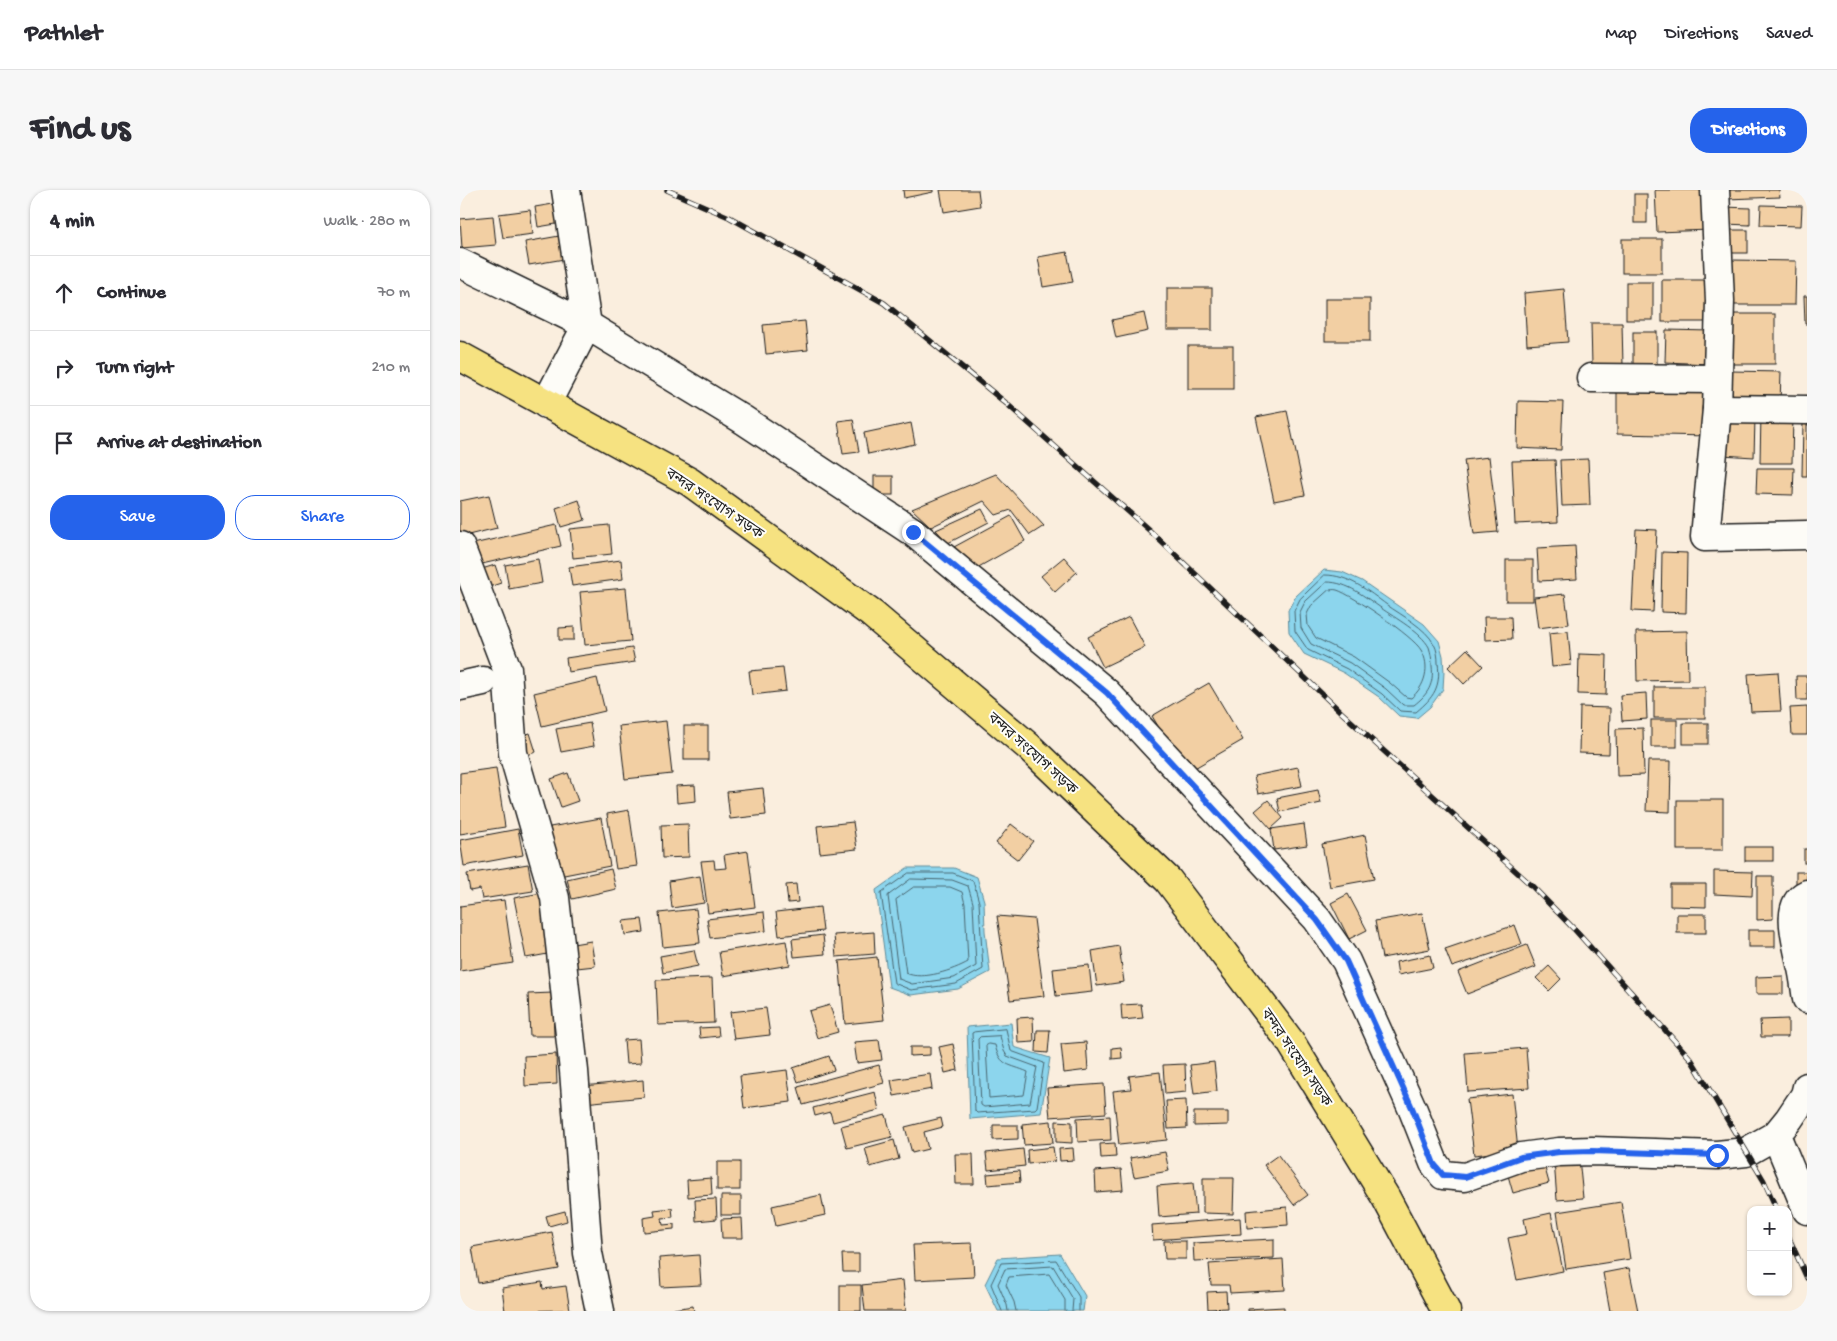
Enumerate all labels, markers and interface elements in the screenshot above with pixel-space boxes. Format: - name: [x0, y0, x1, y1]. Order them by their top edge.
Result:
- text: Pathlet: [25, 20, 102, 49]
- text: Map: [1605, 24, 1637, 45]
- text: Directions: [1665, 24, 1738, 45]
- text: Saved: [1766, 24, 1812, 45]
- button: Directions: [1690, 108, 1807, 153]
- text: Find us: [30, 110, 130, 151]
- text: 4 min: [50, 210, 94, 235]
- text: Walk · 280 m: [323, 213, 410, 232]
- icon: ahead: [50, 279, 78, 307]
- text: Continue: [97, 282, 166, 305]
- text: 70 m: [377, 284, 410, 303]
- icon: right: [50, 354, 78, 382]
- text: Turn right: [97, 357, 173, 380]
- text: 210 m: [371, 359, 410, 378]
- icon: arrive: [50, 429, 78, 457]
- text: Arrive at destination: [97, 432, 261, 455]
- street label: বন্দর সংযোগ সড়ক: [661, 465, 767, 545]
- button: Save: [50, 495, 225, 540]
- button: Share: [235, 495, 410, 540]
- route end: [902, 521, 925, 544]
- street label: বন্দর সংযোগ সড়ক: [982, 709, 1081, 800]
- street label: বন্দর সংযোগ সড়ক: [1255, 1005, 1335, 1111]
- route start: [1706, 1144, 1729, 1167]
- map controls: [1747, 1206, 1792, 1296]
- button: +: [1747, 1206, 1792, 1251]
- button: −: [1747, 1251, 1792, 1296]

